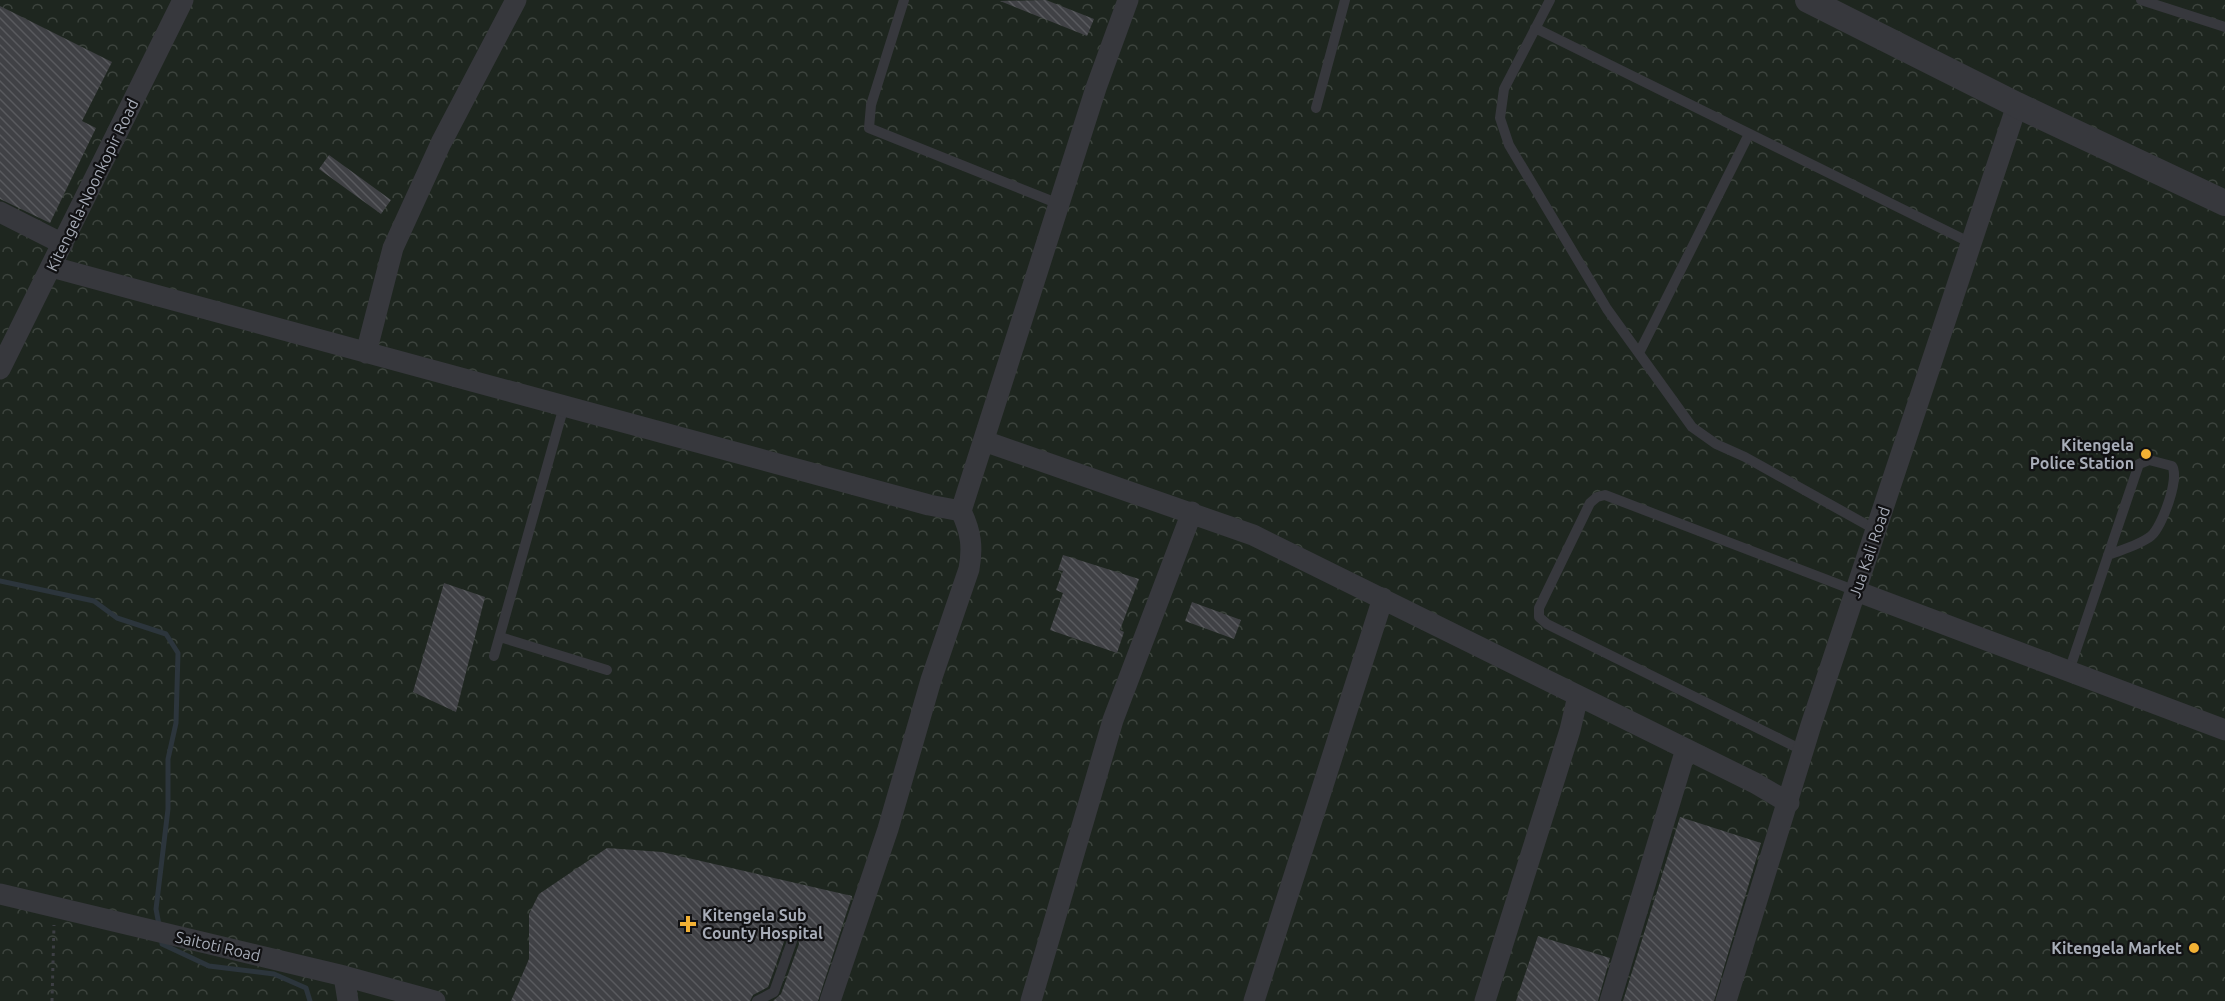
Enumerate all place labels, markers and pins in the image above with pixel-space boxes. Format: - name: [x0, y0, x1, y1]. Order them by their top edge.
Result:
- place label: Kitengela Police Station: [2030, 436, 2134, 472]
- marker: Kitengela Police Station: [2139, 447, 2153, 461]
- place label: Kitengela Sub County Hospital: [702, 906, 823, 942]
- marker: Kitengela Sub County Hospital: [679, 915, 697, 933]
- place label: Kitengela Market: [2051, 939, 2182, 957]
- marker: Kitengela Market: [2187, 941, 2201, 955]

